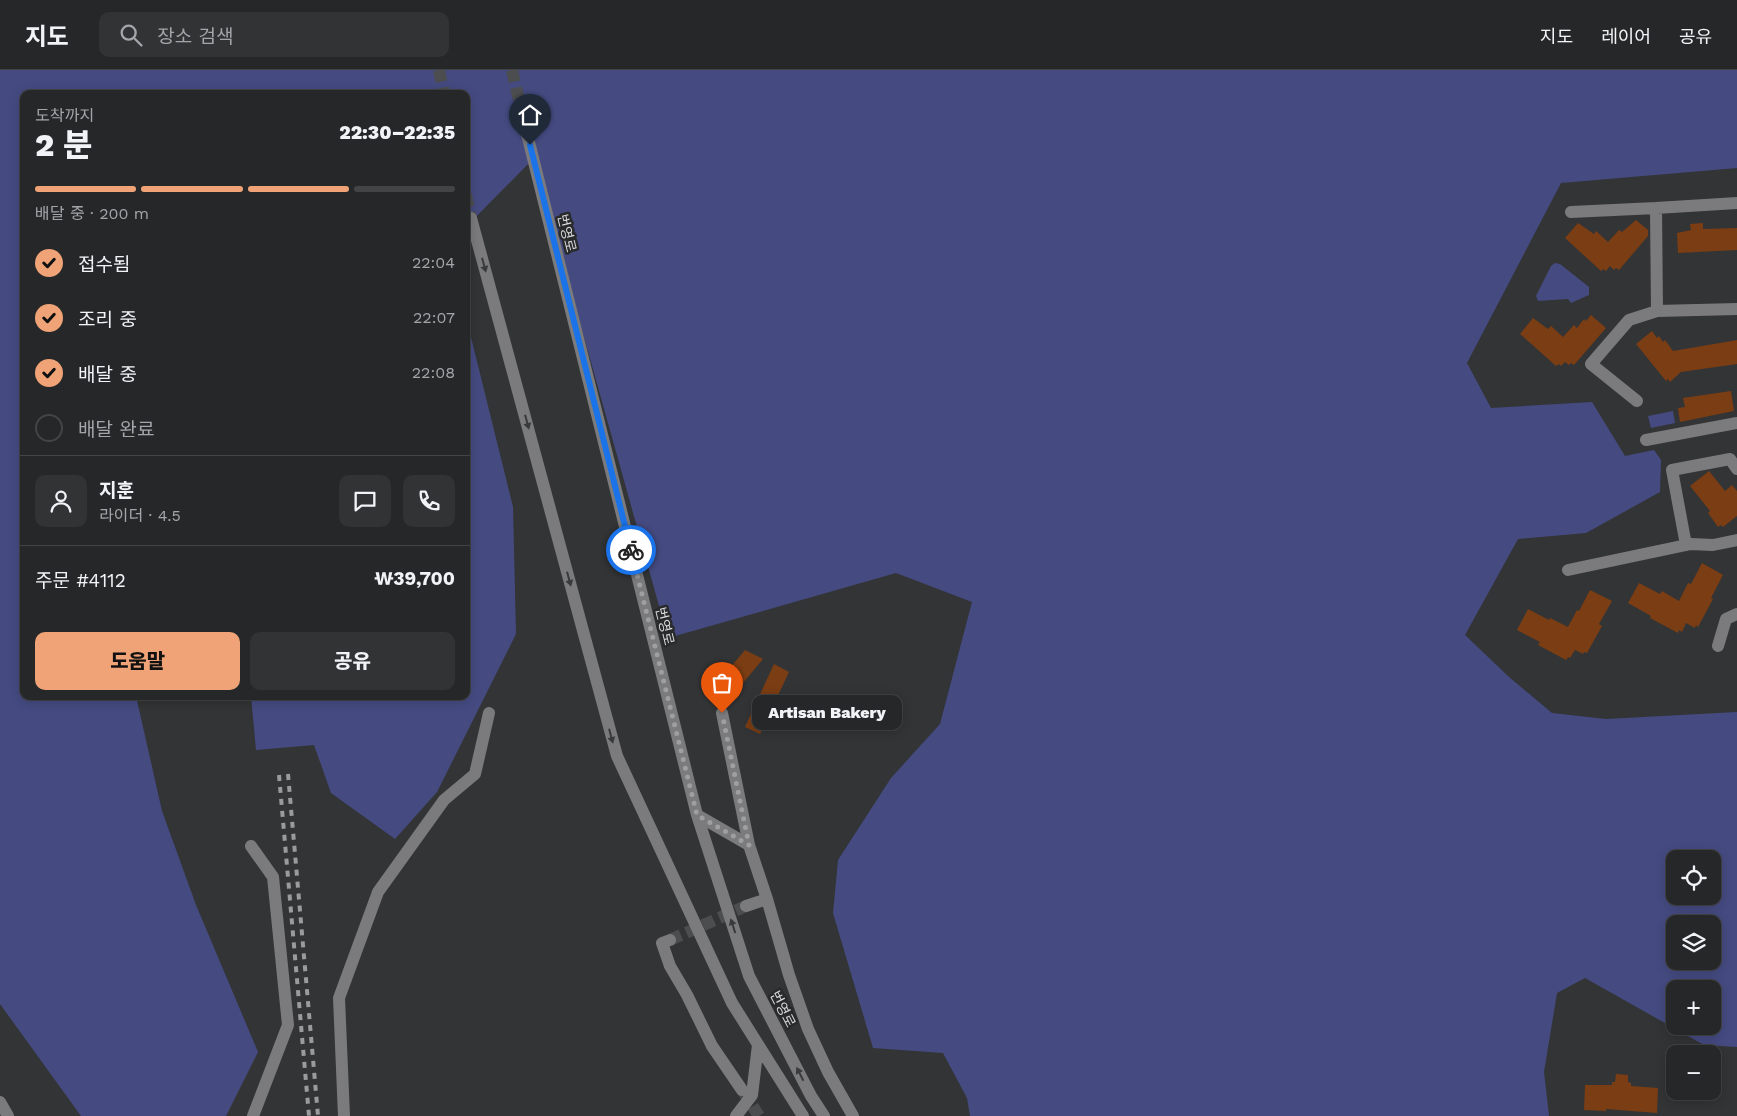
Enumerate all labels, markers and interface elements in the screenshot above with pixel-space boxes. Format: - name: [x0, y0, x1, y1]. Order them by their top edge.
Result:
- search box: [99, 12, 449, 57]
- icon: search: [117, 21, 145, 49]
- text: 지도: [25, 23, 69, 51]
- text: 장소 검색: [157, 25, 234, 48]
- text: 지도: [1540, 26, 1573, 47]
- text: 레이어: [1601, 26, 1651, 47]
- text: 공유: [1679, 26, 1712, 47]
- pin: [509, 94, 551, 145]
- icon: home: [516, 101, 544, 129]
- text: 도착까지: [35, 106, 94, 125]
- text: 22:30–22:35: [339, 121, 455, 144]
- text: 2 분: [35, 126, 92, 164]
- text: 배달 중 · 200 m: [35, 204, 149, 223]
- street label: 번영로: [555, 212, 579, 254]
- icon: check: [35, 249, 63, 277]
- text: 접수됨: [78, 253, 130, 276]
- text: 22:04: [412, 253, 455, 272]
- one-way arrow: [480, 258, 488, 273]
- icon: check: [35, 304, 63, 332]
- text: 조리 중: [78, 308, 137, 331]
- text: 22:07: [413, 308, 455, 327]
- icon: check: [35, 359, 63, 387]
- text: 배달 중: [78, 363, 137, 386]
- text: 22:08: [412, 363, 455, 382]
- one-way arrow: [523, 415, 531, 430]
- text: 배달 완료: [78, 418, 154, 441]
- button: person: [35, 475, 87, 527]
- button: chat: [339, 475, 391, 527]
- button: phone: [403, 475, 455, 527]
- text: 지훈: [99, 479, 134, 502]
- text: 라이더 · 4.5: [99, 506, 181, 525]
- courier: [606, 525, 656, 575]
- icon: bike: [617, 536, 645, 564]
- text: ₩39,700: [374, 567, 455, 590]
- text: 주문 #4112: [35, 569, 126, 592]
- one-way arrow: [565, 572, 573, 587]
- street label: 번영로: [653, 605, 677, 647]
- button: 도움말: [35, 632, 240, 690]
- button: 공유: [250, 632, 455, 690]
- pin: [701, 662, 743, 713]
- icon: bag: [708, 669, 736, 697]
- callout: Artisan Bakery: [752, 696, 902, 730]
- text: Artisan Bakery: [768, 703, 886, 722]
- one-way arrow: [608, 729, 616, 744]
- map controls: [1666, 850, 1721, 1100]
- button: locate: [1666, 850, 1721, 905]
- button: layers: [1666, 915, 1721, 970]
- one-way arrow: [728, 918, 736, 933]
- button: +: [1666, 980, 1721, 1035]
- street label: 번영로: [767, 988, 799, 1030]
- button: −: [1666, 1045, 1721, 1100]
- one-way arrow: [795, 1067, 804, 1080]

